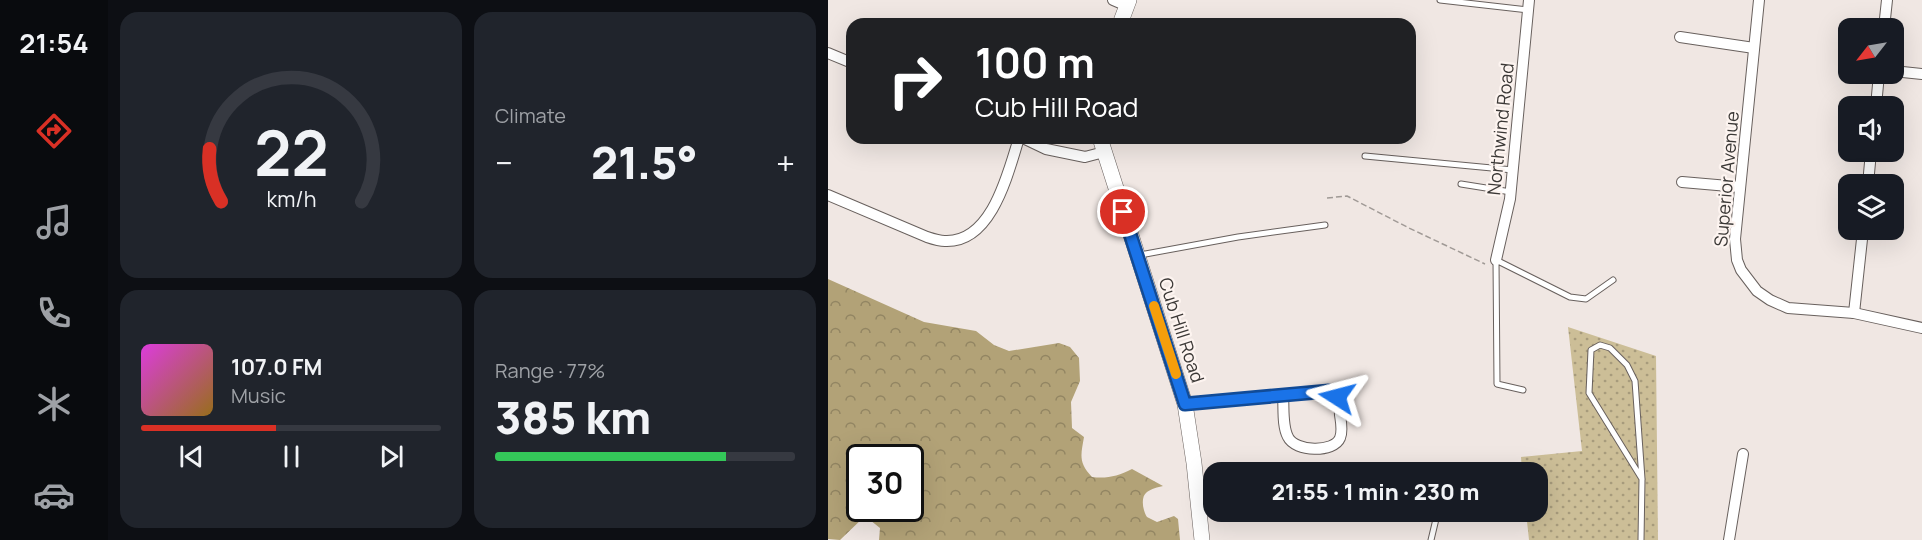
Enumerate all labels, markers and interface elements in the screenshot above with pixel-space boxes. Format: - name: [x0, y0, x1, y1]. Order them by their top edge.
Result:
- north arrow: [1838, 18, 1904, 84]
- map controls: [1838, 18, 1904, 240]
- text: 21:54: [19, 24, 89, 61]
- text: 100 m: [975, 33, 1095, 91]
- icon: right: [876, 42, 954, 120]
- street label: Northwind Road: [1481, 62, 1519, 196]
- text: Cub Hill Road: [975, 88, 1139, 125]
- button: sound: [1838, 96, 1904, 162]
- text: Climate: [495, 102, 566, 129]
- text: 22: [254, 109, 328, 195]
- icon: directions: [33, 110, 75, 152]
- street label: Superior Avenue: [1708, 110, 1744, 248]
- text: 21.5°: [591, 131, 698, 193]
- text: −: [495, 140, 513, 185]
- text: +: [776, 140, 795, 185]
- button: layers: [1838, 174, 1904, 240]
- text: km/h: [266, 184, 316, 213]
- pin: [1097, 186, 1148, 237]
- icon: arrive: [1106, 195, 1139, 228]
- icon: music: [33, 201, 75, 243]
- street label: Cub Hill Road: [1154, 274, 1210, 386]
- icon: phone: [33, 292, 75, 334]
- text: 107.0 FM: [231, 352, 322, 382]
- text: Range · 77%: [495, 357, 605, 384]
- position arrow: [1305, 365, 1369, 429]
- text: Music: [231, 382, 286, 409]
- icon: climate: [33, 383, 75, 425]
- text: 385 km: [495, 386, 651, 448]
- icon: previous: [175, 440, 208, 473]
- icon: pause: [275, 440, 308, 473]
- icon: next: [375, 440, 408, 473]
- speed limit sign: 30: [846, 444, 924, 522]
- icon: car: [33, 474, 75, 516]
- text: 21:55 · 1 min · 230 m: [1272, 477, 1479, 507]

